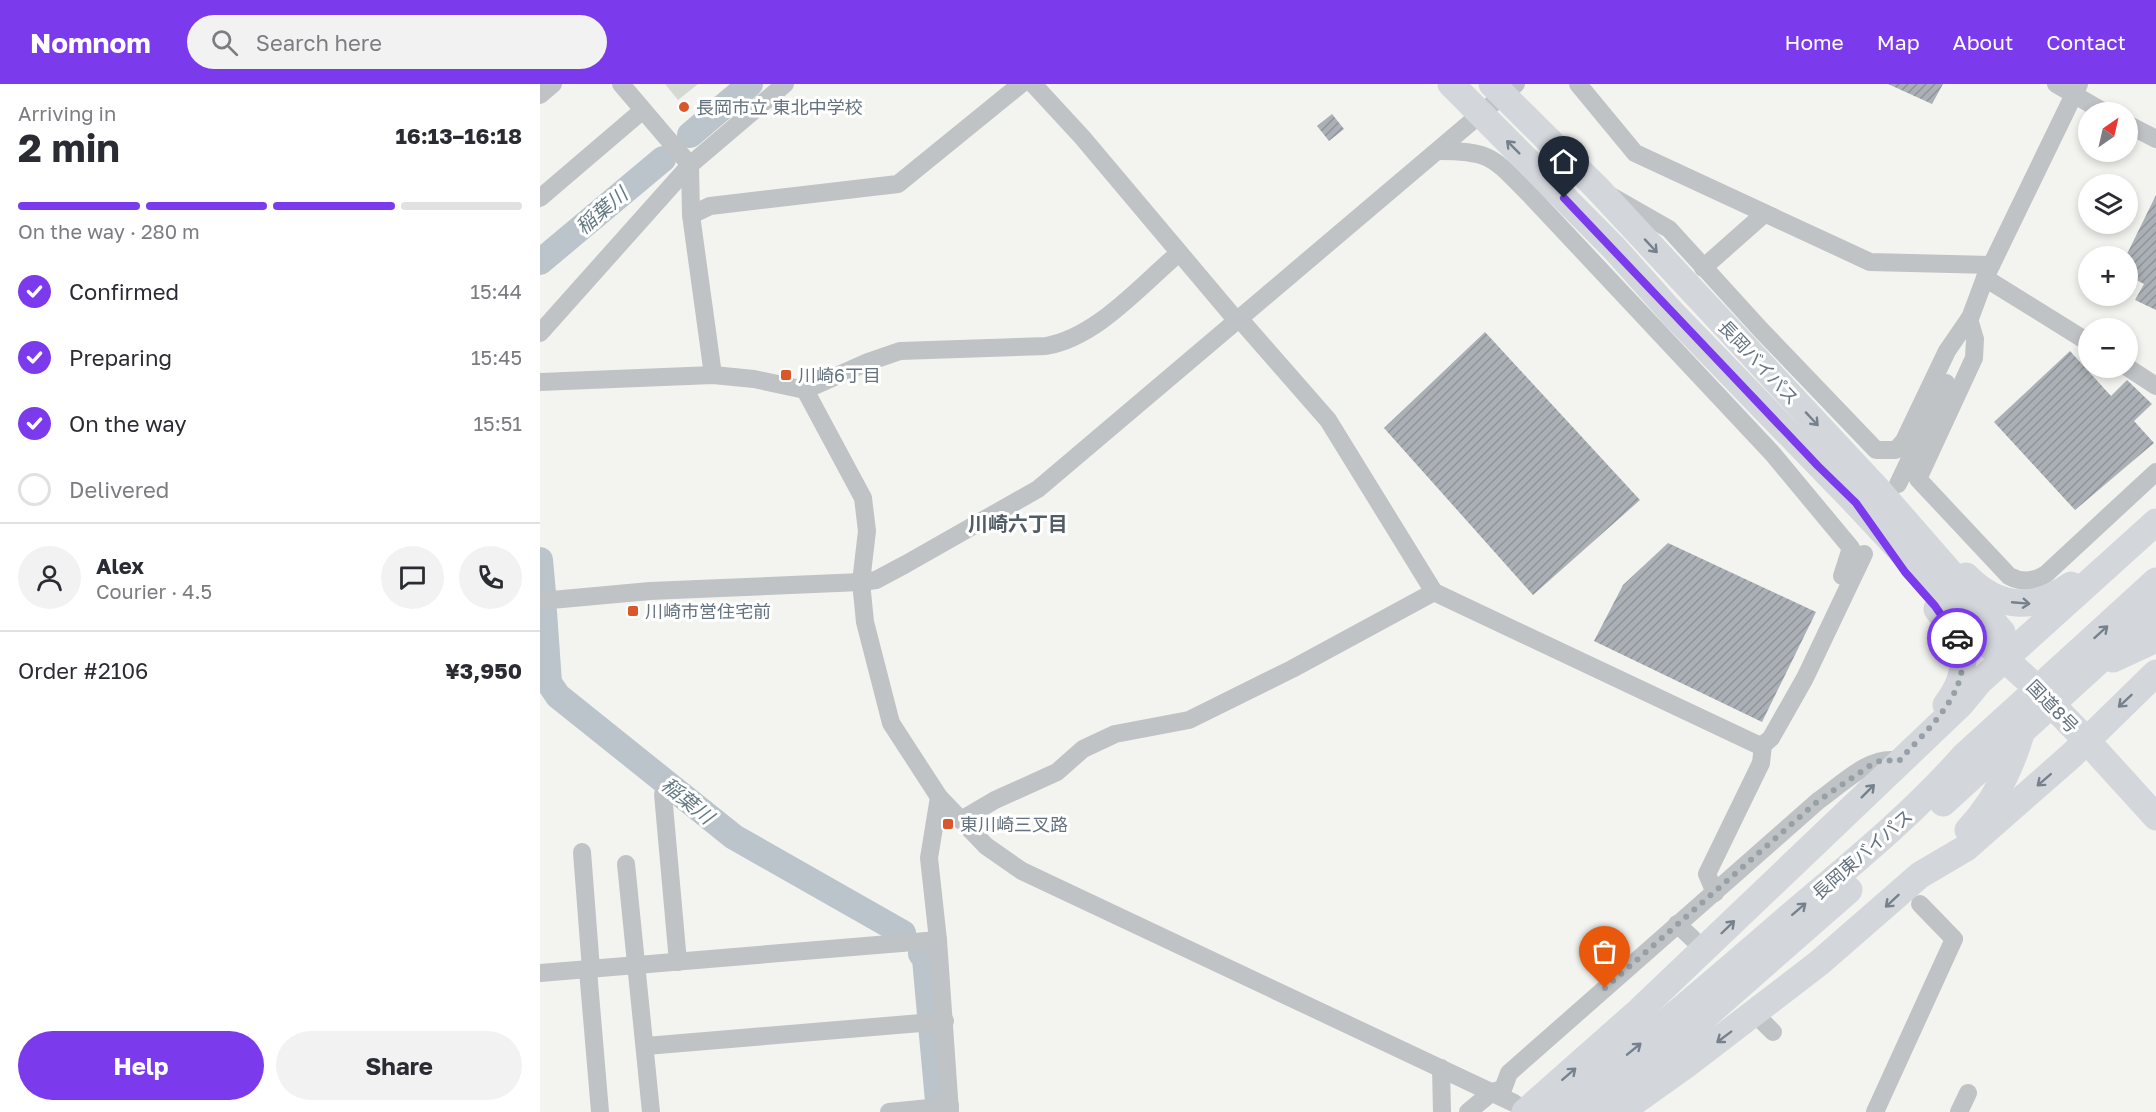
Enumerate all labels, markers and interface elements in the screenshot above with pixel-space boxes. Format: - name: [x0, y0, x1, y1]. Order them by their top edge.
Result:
- search box: [187, 15, 607, 69]
- text: Nomnom: [30, 26, 151, 59]
- icon: search: [208, 26, 241, 59]
- text: Search here: [256, 29, 382, 56]
- text: Home: [1784, 29, 1844, 55]
- text: Map: [1877, 29, 1920, 55]
- text: About: [1953, 29, 2013, 55]
- text: Contact: [2046, 29, 2126, 55]
- place label: 長岡市立 東北中学校: [696, 96, 863, 118]
- marker: 長岡市立 東北中学校: [677, 100, 691, 114]
- text: Arriving in: [18, 101, 116, 125]
- north arrow: [2078, 102, 2138, 162]
- map controls: [2078, 102, 2138, 378]
- text: 16:13–16:18: [395, 122, 522, 149]
- text: 2 min: [18, 124, 120, 171]
- pin: [1538, 136, 1589, 198]
- one-way arrow: [1506, 140, 1520, 155]
- icon: home: [1547, 145, 1580, 178]
- button: layers: [2078, 174, 2138, 234]
- water label: 稲葉川: [570, 180, 633, 238]
- text: On the way · 280 m: [18, 219, 200, 243]
- one-way arrow: [1643, 238, 1657, 253]
- button: +: [2078, 246, 2138, 306]
- icon: check: [18, 275, 51, 308]
- text: Confirmed: [69, 278, 179, 305]
- text: 15:44: [470, 279, 522, 303]
- street label: 長岡バイパス: [1714, 315, 1804, 409]
- button: −: [2078, 318, 2138, 378]
- icon: check: [18, 341, 51, 374]
- text: Preparing: [69, 344, 172, 371]
- text: 15:45: [471, 345, 522, 369]
- place label: 川崎6丁目: [798, 364, 881, 386]
- marker: 川崎6丁目: [779, 368, 793, 382]
- icon: check: [18, 407, 51, 440]
- text: On the way: [69, 410, 187, 437]
- text: 15:51: [473, 411, 522, 435]
- one-way arrow: [1805, 412, 1819, 427]
- text: Delivered: [69, 476, 169, 503]
- district label: 川崎六丁目: [968, 511, 1068, 535]
- button: person: [18, 546, 81, 609]
- button: chat: [381, 546, 444, 609]
- button: phone: [459, 546, 522, 609]
- text: Alex: [96, 552, 144, 579]
- text: Courier · 4.5: [96, 579, 212, 603]
- one-way arrow: [2011, 598, 2031, 609]
- place label: 川崎市営住宅前: [645, 600, 771, 622]
- marker: 川崎市営住宅前: [626, 604, 640, 618]
- courier: [1927, 608, 1987, 668]
- icon: car: [1941, 622, 1974, 655]
- one-way arrow: [2093, 625, 2108, 639]
- text: Order #2106: [18, 657, 148, 684]
- text: ¥3,950: [445, 657, 522, 684]
- street label: 国道8号: [2023, 675, 2083, 737]
- one-way arrow: [2118, 694, 2133, 708]
- water label: 稲葉川: [657, 772, 720, 829]
- one-way arrow: [2036, 773, 2051, 787]
- one-way arrow: [1860, 784, 1875, 799]
- street label: 長岡東バイパス: [1807, 804, 1917, 904]
- place label: 東川崎三叉路: [960, 813, 1068, 835]
- marker: 東川崎三叉路: [941, 817, 955, 831]
- one-way arrow: [1884, 894, 1899, 908]
- one-way arrow: [1791, 902, 1806, 916]
- one-way arrow: [1720, 919, 1735, 934]
- pin: [1579, 926, 1630, 988]
- icon: bag: [1588, 935, 1621, 968]
- one-way arrow: [1716, 1030, 1732, 1043]
- button: Help: [18, 1031, 264, 1100]
- button: Share: [276, 1031, 522, 1100]
- one-way arrow: [1626, 1043, 1642, 1056]
- one-way arrow: [1561, 1067, 1577, 1080]

